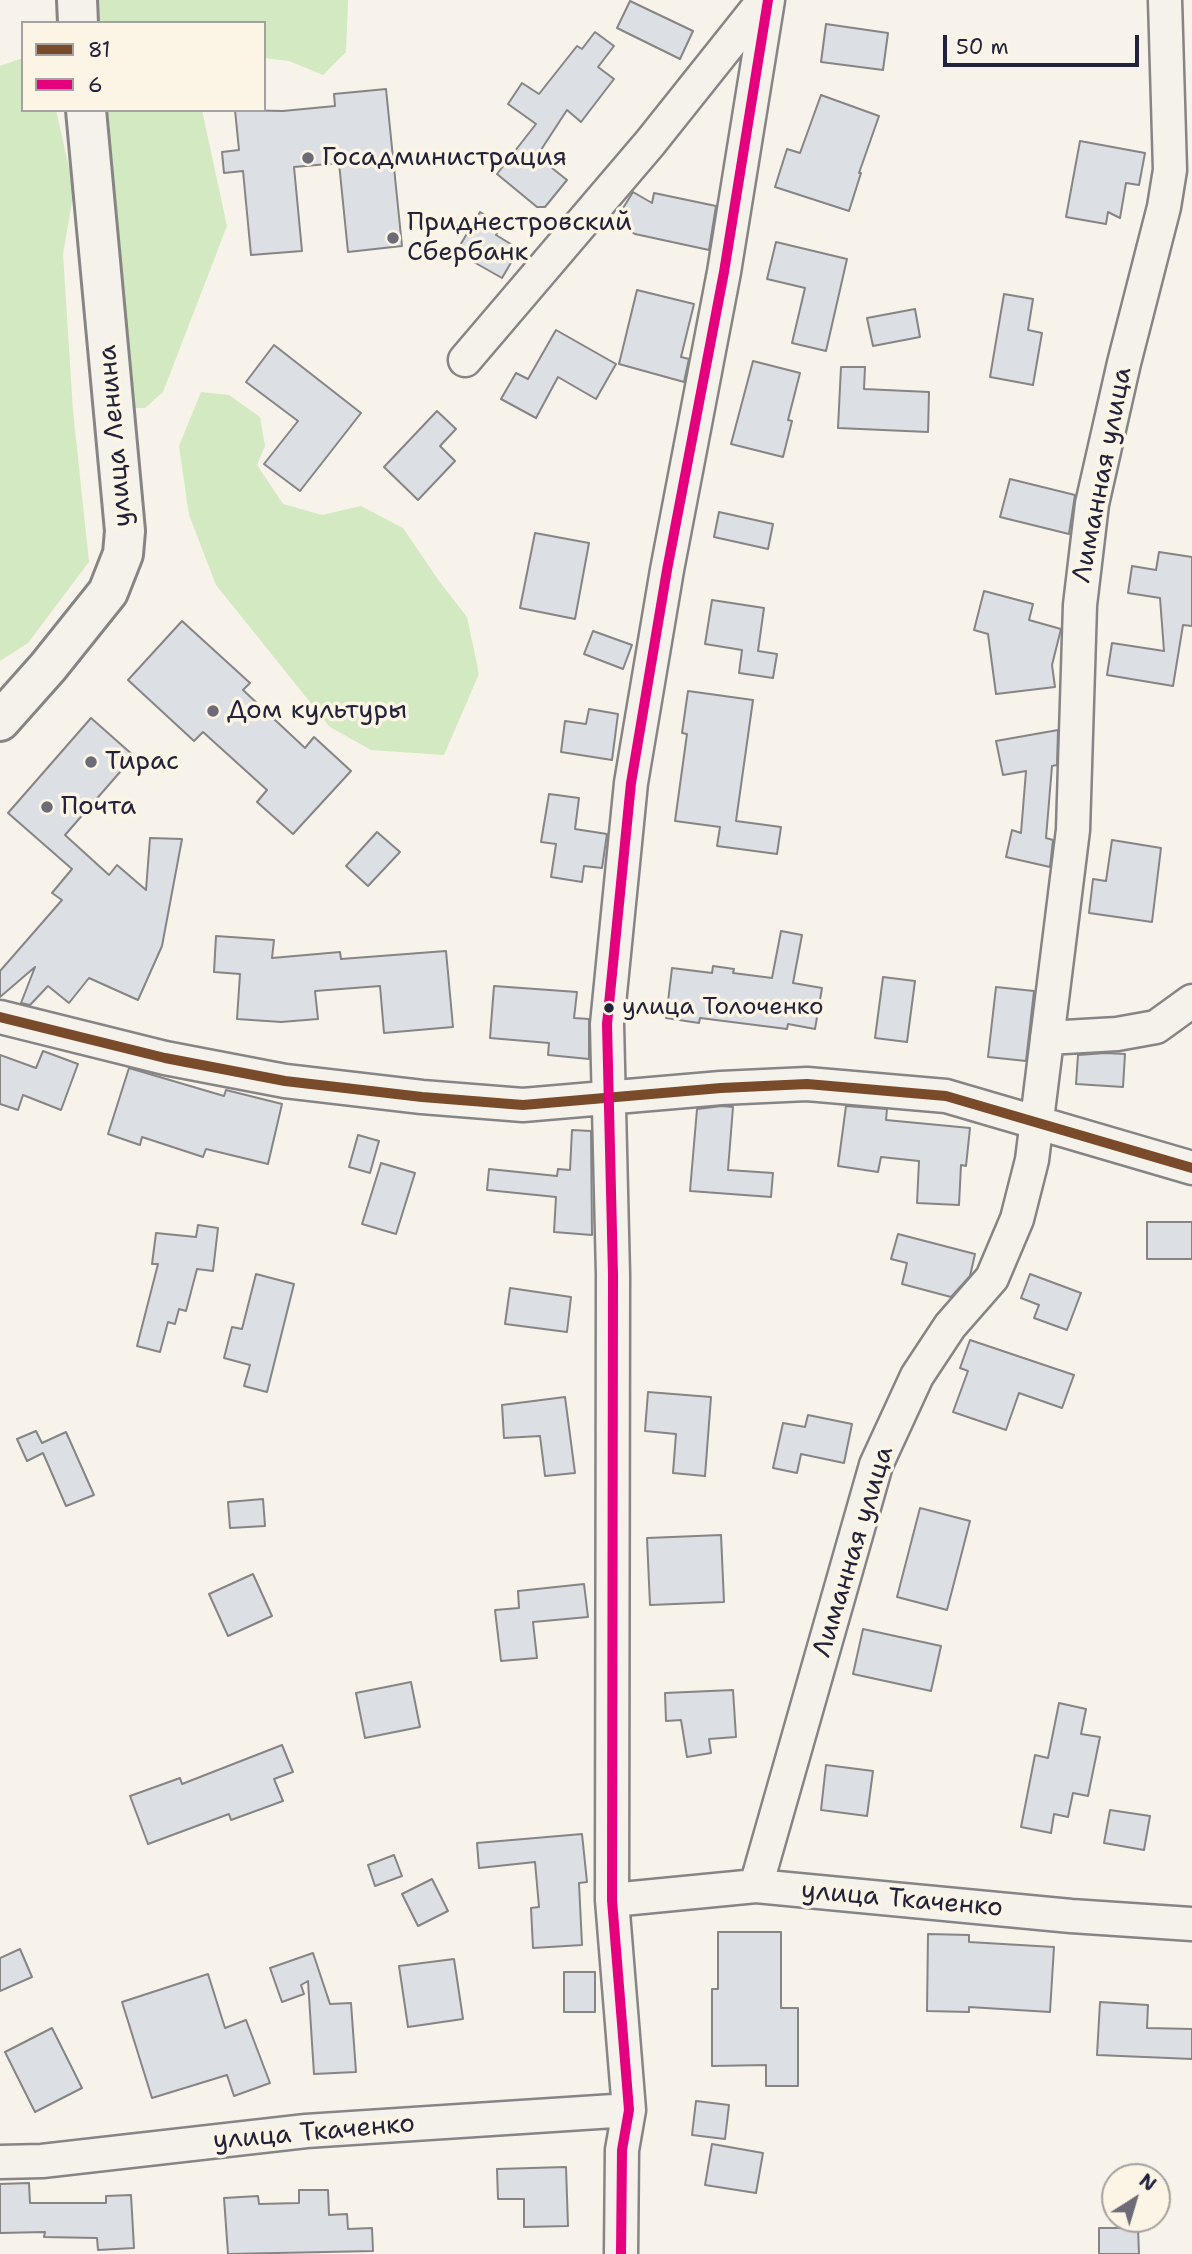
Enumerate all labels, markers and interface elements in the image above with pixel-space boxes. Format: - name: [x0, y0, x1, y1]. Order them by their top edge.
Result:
- legend: [21, 21, 266, 112]
- scale bar: [947, 21, 1143, 65]
- text: 50 m: [956, 33, 1009, 61]
- text: 81: [88, 36, 111, 64]
- text: 6: [88, 71, 103, 99]
- place label: Госадминистрация: [322, 142, 567, 174]
- marker: Госадминистрация: [300, 150, 316, 166]
- place label: Приднестровский Сбербанк: [407, 207, 632, 268]
- marker: Приднестровский Сбербанк: [385, 230, 401, 246]
- street label: улица Ленина: [93, 344, 139, 528]
- street label: Лиманная улица: [1067, 365, 1139, 585]
- place label: Дом культуры: [227, 695, 407, 727]
- marker: Дом культуры: [205, 703, 221, 719]
- place label: Тирас: [105, 746, 179, 778]
- marker: Тирас: [83, 754, 99, 770]
- place label: Почта: [61, 791, 136, 823]
- marker: Почта: [39, 799, 55, 815]
- place label: улица Толоченко: [622, 994, 823, 1022]
- marker: улица Толоченко: [602, 1001, 616, 1015]
- street label: Лиманная улица: [807, 1443, 901, 1661]
- street label: улица Ткаченко: [800, 1876, 1004, 1924]
- street label: улица Ткаченко: [212, 2109, 416, 2157]
- north arrow: [1101, 2163, 1171, 2233]
- text: N: [1134, 2168, 1161, 2197]

